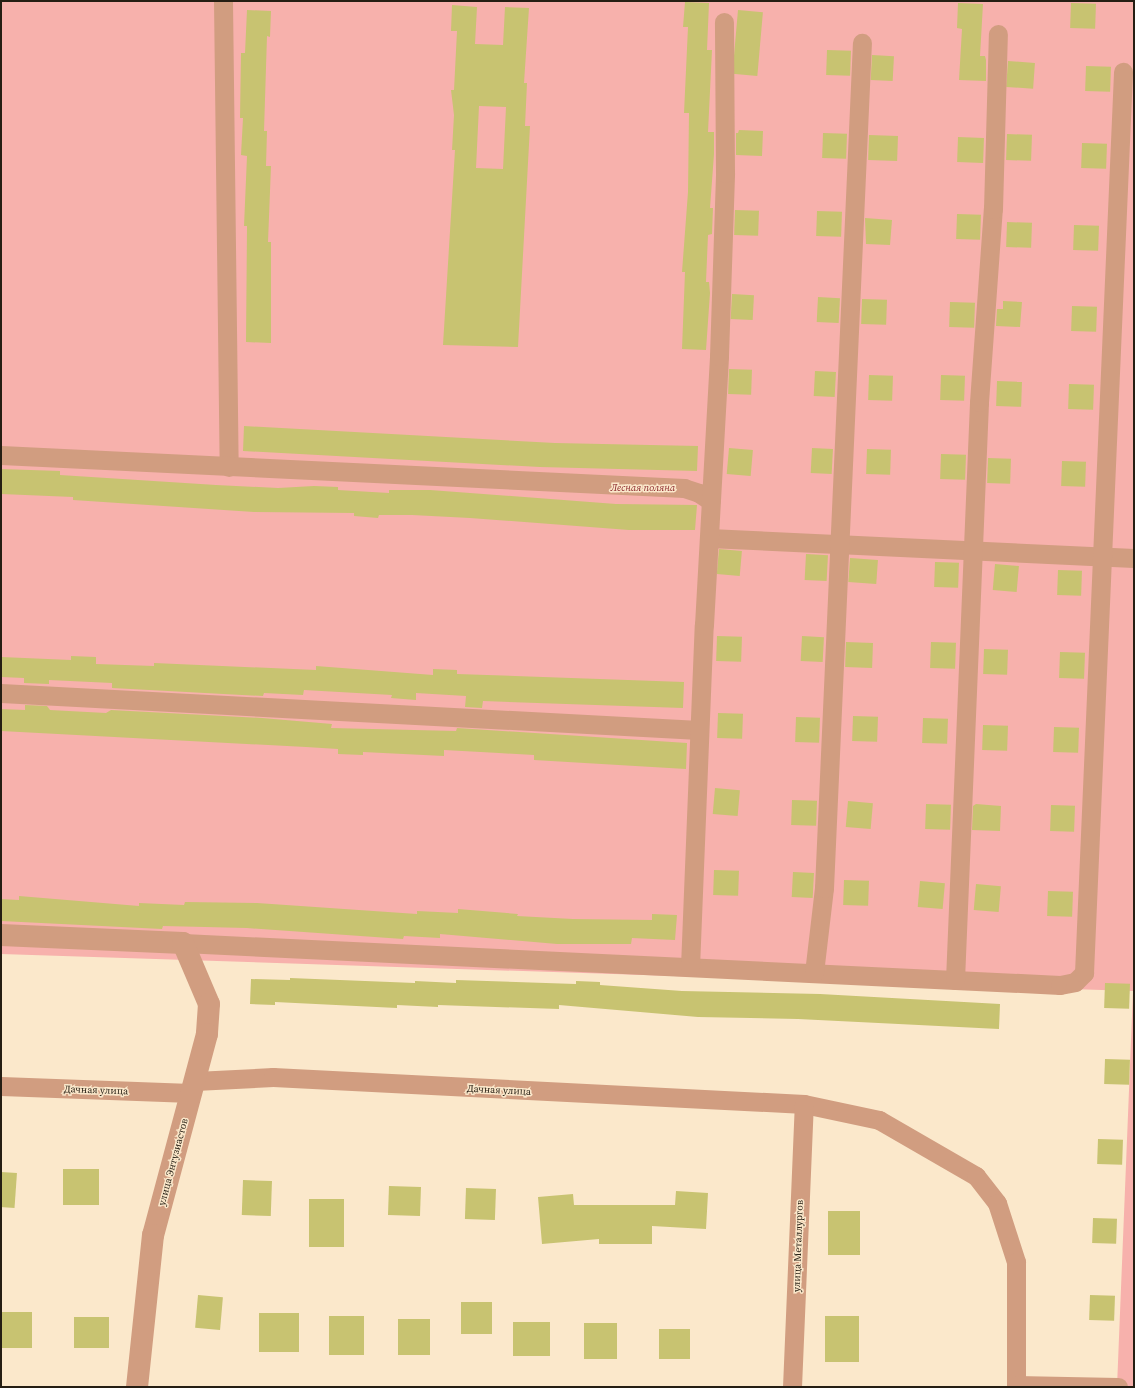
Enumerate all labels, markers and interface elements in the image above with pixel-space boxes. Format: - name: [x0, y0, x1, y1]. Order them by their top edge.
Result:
- park label: Лесная поляна: [611, 482, 675, 494]
- street label: Дачная улица: [467, 1082, 531, 1098]
- street label: Дачная улица: [64, 1083, 128, 1097]
- street label: улица Энтузиастов: [156, 1117, 190, 1207]
- street label: улица Металлургов: [790, 1200, 806, 1292]

